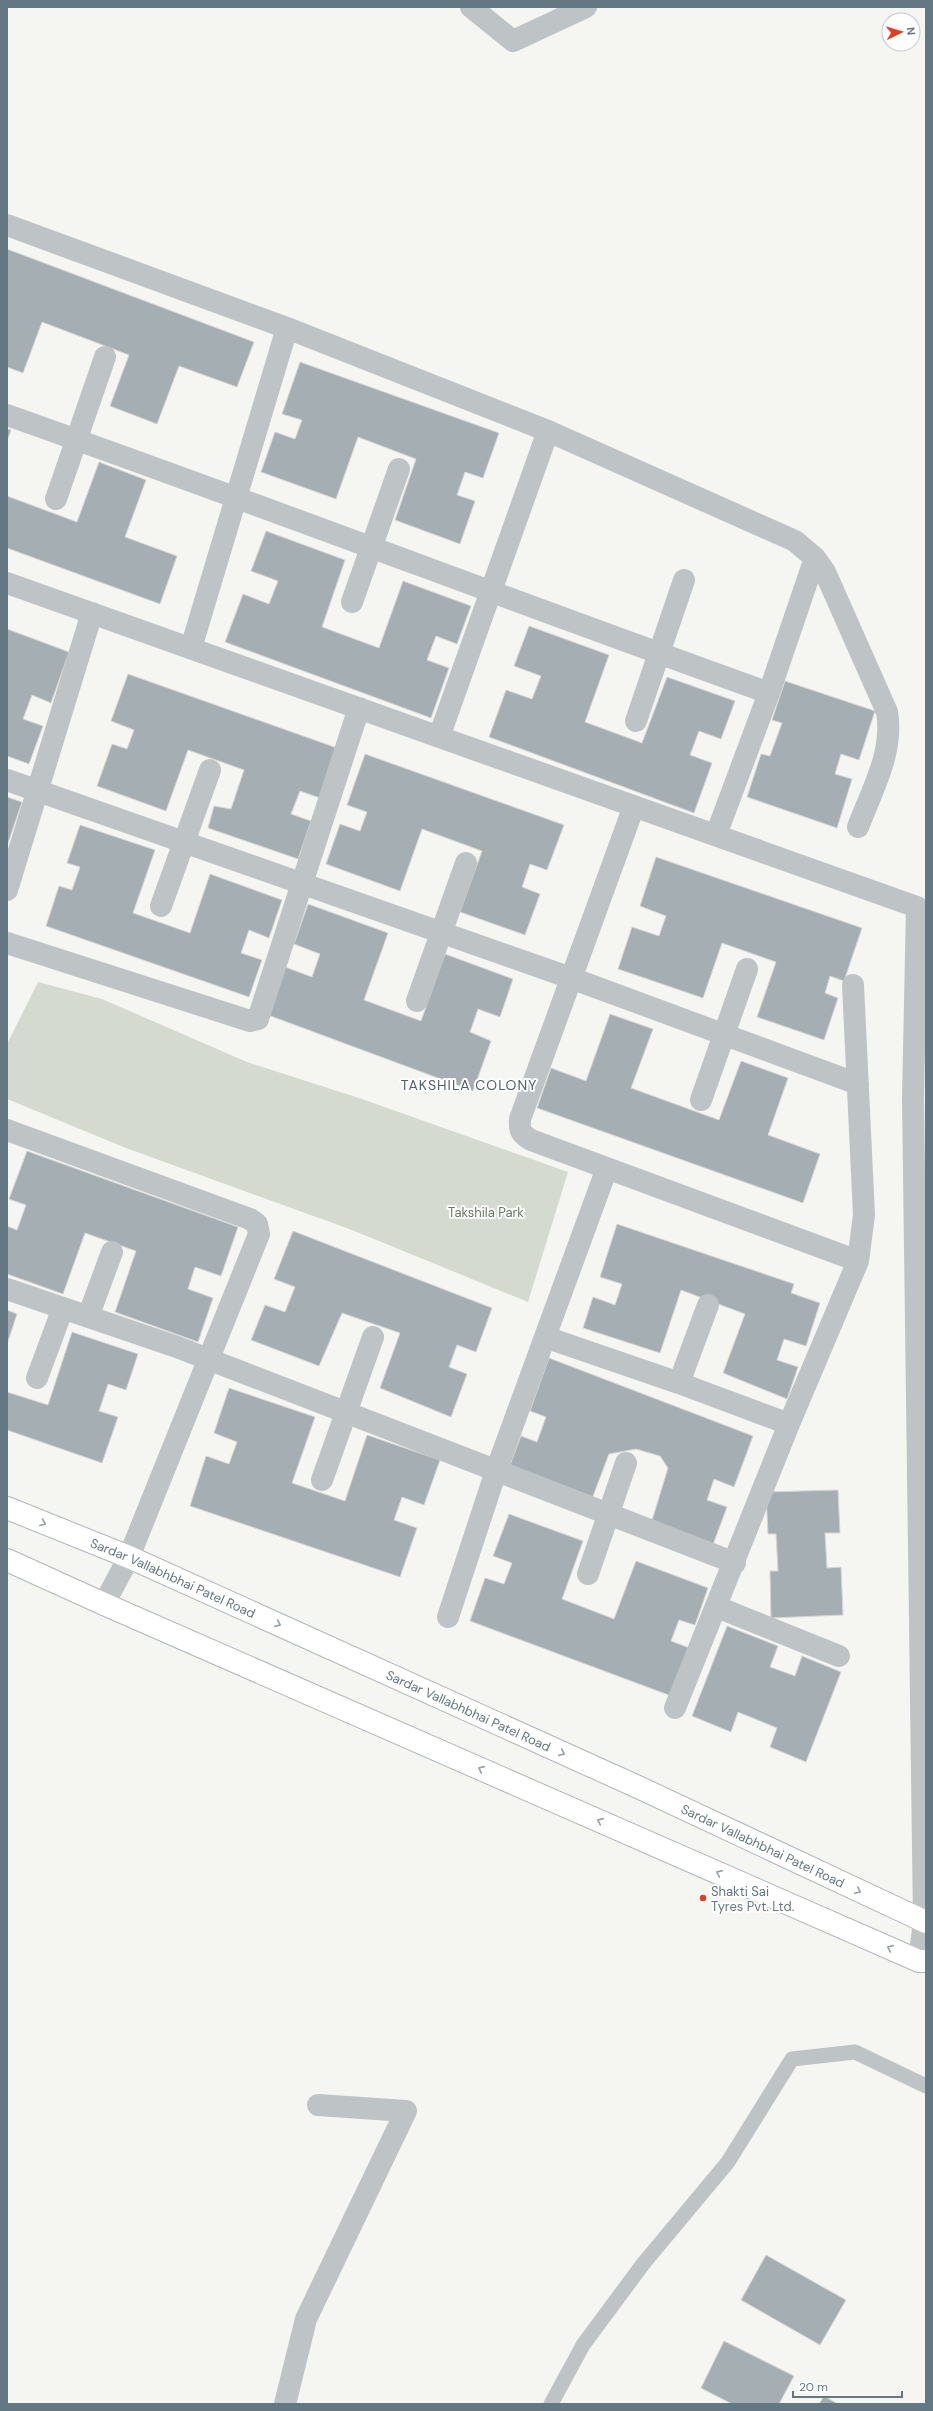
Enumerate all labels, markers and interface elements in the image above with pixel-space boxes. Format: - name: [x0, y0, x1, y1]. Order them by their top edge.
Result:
- north arrow: [881, 12, 921, 52]
- text: N: [904, 27, 918, 36]
- district label: TAKSHILA COLONY: [401, 1076, 537, 1094]
- park label: Takshila Park: [448, 1204, 524, 1221]
- one-way arrow: [40, 1518, 47, 1526]
- street label: Sardar Vallabhbhai Patel Road: [88, 1534, 258, 1622]
- one-way arrow: [274, 1620, 281, 1628]
- street label: Sardar Vallabhbhai Patel Road: [384, 1666, 553, 1755]
- one-way arrow: [558, 1748, 566, 1756]
- one-way arrow: [478, 1766, 485, 1774]
- street label: Sardar Vallabhbhai Patel Road: [678, 1800, 847, 1891]
- one-way arrow: [597, 1818, 605, 1826]
- one-way arrow: [716, 1870, 724, 1878]
- place label: Shakti Sai Tyres Pvt. Ltd.: [711, 1883, 795, 1915]
- one-way arrow: [853, 1886, 861, 1894]
- marker: Shakti Sai Tyres Pvt. Ltd.: [698, 1893, 708, 1903]
- one-way arrow: [886, 1944, 893, 1952]
- scale bar: [793, 2373, 902, 2399]
- text: 20 m: [799, 2379, 828, 2395]

